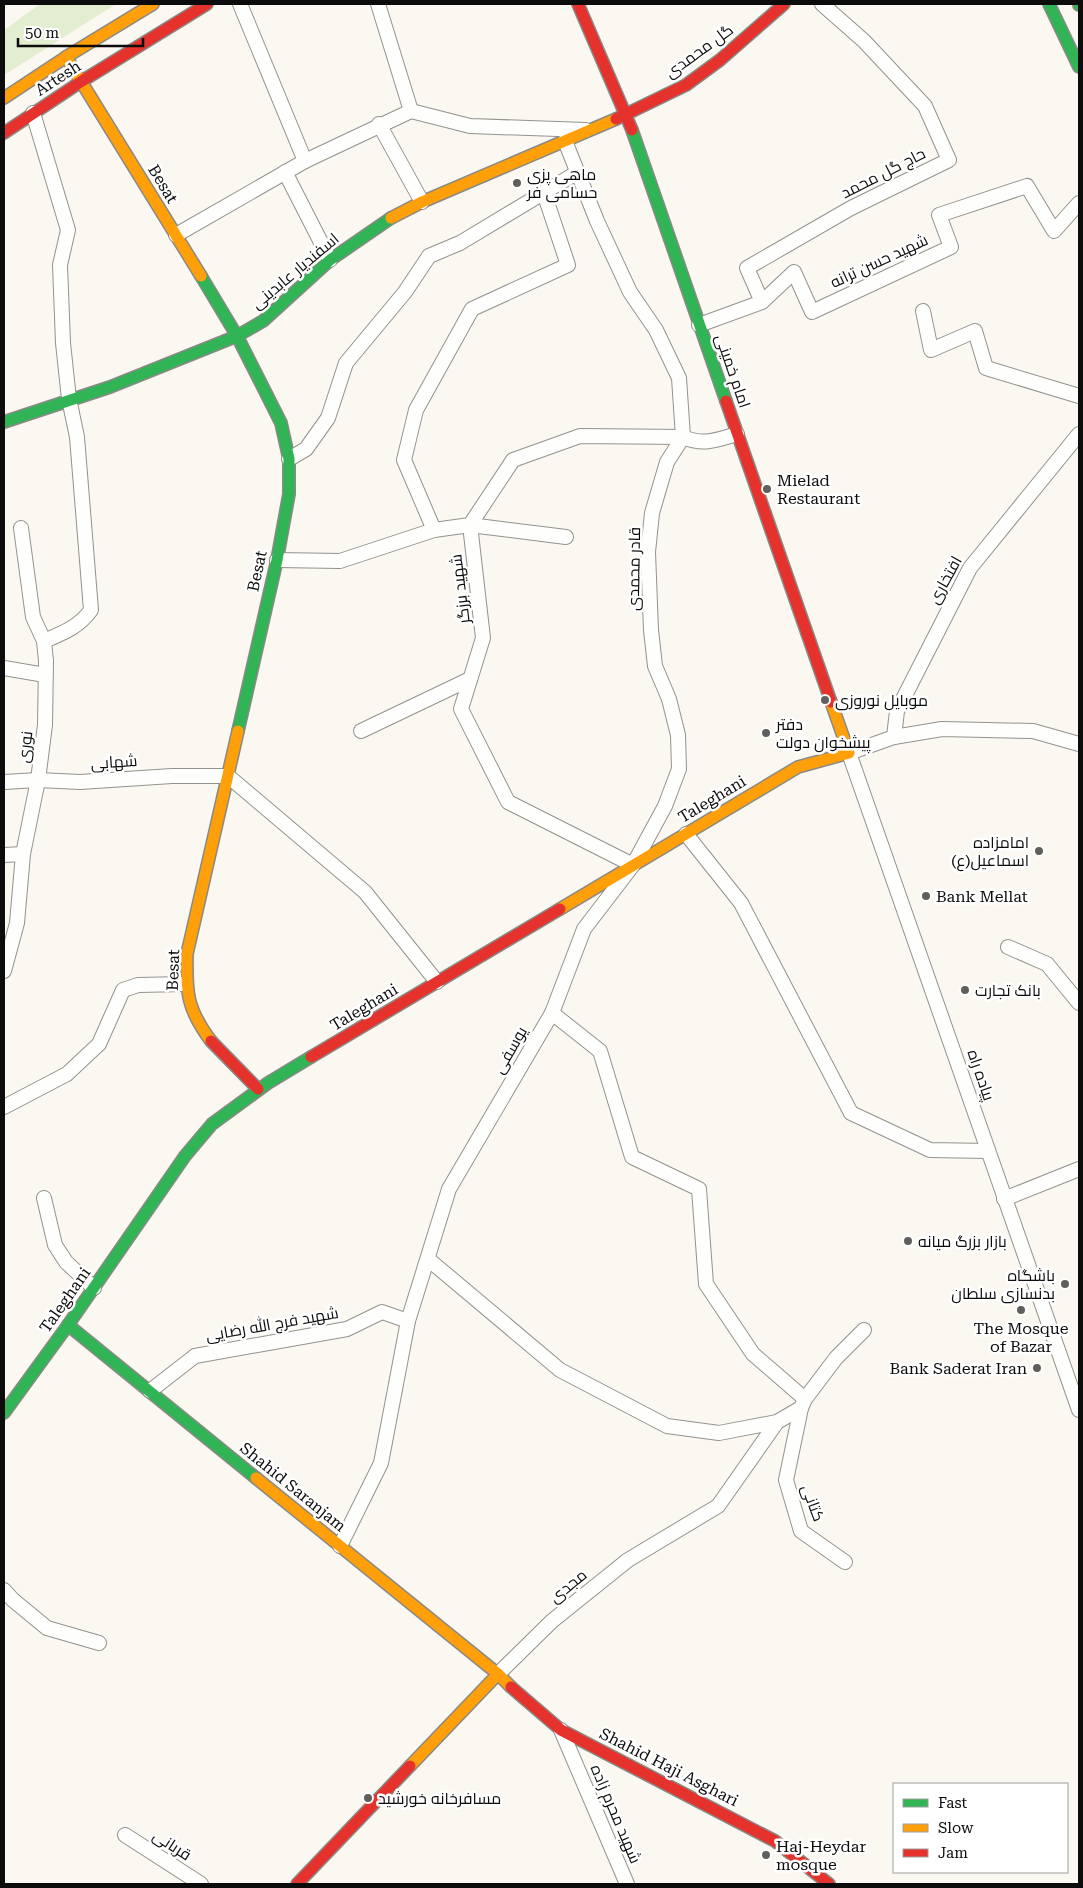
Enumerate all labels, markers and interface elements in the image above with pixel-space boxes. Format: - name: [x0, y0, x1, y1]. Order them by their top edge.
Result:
- scale bar: [18, 15, 142, 47]
- street label: گل محمدی: [661, 20, 737, 83]
- text: 50 m: [25, 24, 60, 42]
- street label: Artesh: [32, 56, 84, 100]
- street label: حاج گل محمد: [838, 144, 929, 204]
- street label: Besat: [144, 161, 182, 207]
- place label: ماهی پزی حسامی فر: [526, 165, 597, 203]
- marker: ماهی پزی حسامی فر: [511, 177, 523, 189]
- street label: اسفندیار عابدینی: [247, 229, 343, 314]
- street label: شهید حسن ترانه: [827, 230, 931, 293]
- street label: امام خمینی: [710, 332, 754, 411]
- place label: Mielad Restaurant: [777, 471, 860, 508]
- marker: Mielad Restaurant: [761, 483, 773, 495]
- street label: قادر محمدی: [624, 527, 645, 611]
- street label: Besat: [243, 549, 271, 593]
- street label: شهید برزگر: [446, 553, 475, 626]
- street label: افتخاری: [924, 553, 967, 608]
- place label: موبایل نوروزی: [835, 691, 928, 711]
- marker: موبایل نوروزی: [819, 694, 831, 706]
- place label: دفتر پیشخوان دولت: [775, 715, 871, 754]
- marker: دفتر پیشخوان دولت: [760, 727, 772, 739]
- street label: نوری: [14, 730, 37, 764]
- street label: شهابی: [90, 751, 138, 774]
- street label: Taleghani: [675, 771, 749, 827]
- place label: امامزاده اسماعیل(ع): [951, 833, 1029, 872]
- marker: امامزاده اسماعیل(ع): [1033, 845, 1045, 857]
- place label: Bank Mellat: [936, 887, 1028, 906]
- marker: Bank Mellat: [920, 890, 932, 902]
- street label: Besat: [163, 949, 183, 991]
- street label: Taleghani: [327, 979, 401, 1035]
- place label: بانک تجارت: [975, 981, 1041, 1000]
- marker: بانک تجارت: [959, 984, 971, 996]
- street label: یوسفی: [489, 1022, 532, 1077]
- street label: پیاده راه: [962, 1047, 999, 1104]
- place label: بازار بزرگ میانه: [918, 1232, 1007, 1251]
- marker: بازار بزرگ میانه: [902, 1235, 914, 1247]
- street label: Taleghani: [36, 1264, 94, 1336]
- place label: باشگاه بدنسازی سلطان: [951, 1266, 1055, 1304]
- marker: باشگاه بدنسازی سلطان: [1059, 1278, 1071, 1290]
- street label: شهید فرج الله رضایی: [204, 1302, 340, 1347]
- marker: The Mosque of Bazar: [1015, 1304, 1027, 1316]
- place label: The Mosque of Bazar: [973, 1319, 1069, 1356]
- place label: Bank Saderat Iran: [889, 1359, 1027, 1378]
- marker: Bank Saderat Iran: [1031, 1362, 1043, 1374]
- street label: Shahid Saranjam: [236, 1438, 350, 1536]
- street label: کتانی: [797, 1482, 828, 1524]
- street label: مجدی: [545, 1565, 591, 1608]
- street label: Shahid Haji Asghari: [596, 1724, 742, 1810]
- street label: شهید محرم زاده: [585, 1762, 645, 1867]
- legend: [893, 1783, 1068, 1873]
- place label: مسافرخانه خورشید: [378, 1789, 501, 1808]
- marker: مسافرخانه خورشید: [362, 1792, 374, 1804]
- text: Fast: [938, 1794, 968, 1812]
- text: Slow: [938, 1819, 974, 1837]
- street label: قربانی: [149, 1826, 195, 1865]
- place label: Haj-Heydar mosque: [776, 1837, 867, 1874]
- text: Jam: [938, 1844, 968, 1862]
- marker: Haj-Heydar mosque: [760, 1849, 772, 1861]

